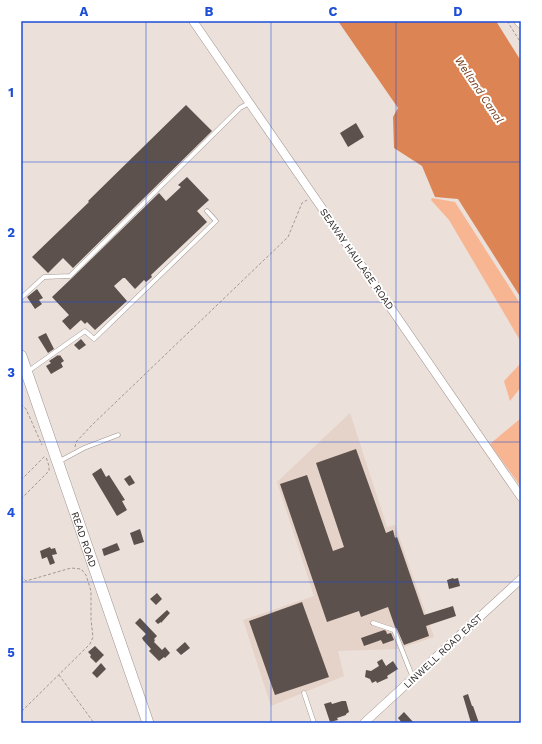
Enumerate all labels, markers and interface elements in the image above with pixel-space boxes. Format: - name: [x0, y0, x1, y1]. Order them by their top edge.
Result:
- text: A: [80, 4, 89, 19]
- text: B: [205, 4, 214, 19]
- text: C: [329, 4, 338, 19]
- text: D: [453, 4, 463, 19]
- water label: Welland Canal: [452, 54, 506, 126]
- text: 1: [8, 85, 14, 100]
- street label: SEAWAY HAULAGE ROAD: [318, 206, 396, 312]
- text: 2: [7, 225, 15, 240]
- text: 3: [7, 365, 15, 380]
- text: 4: [7, 505, 16, 520]
- street label: READ ROAD: [70, 510, 99, 569]
- street label: LINWELL ROAD EAST: [401, 612, 485, 690]
- text: 5: [7, 645, 15, 660]

